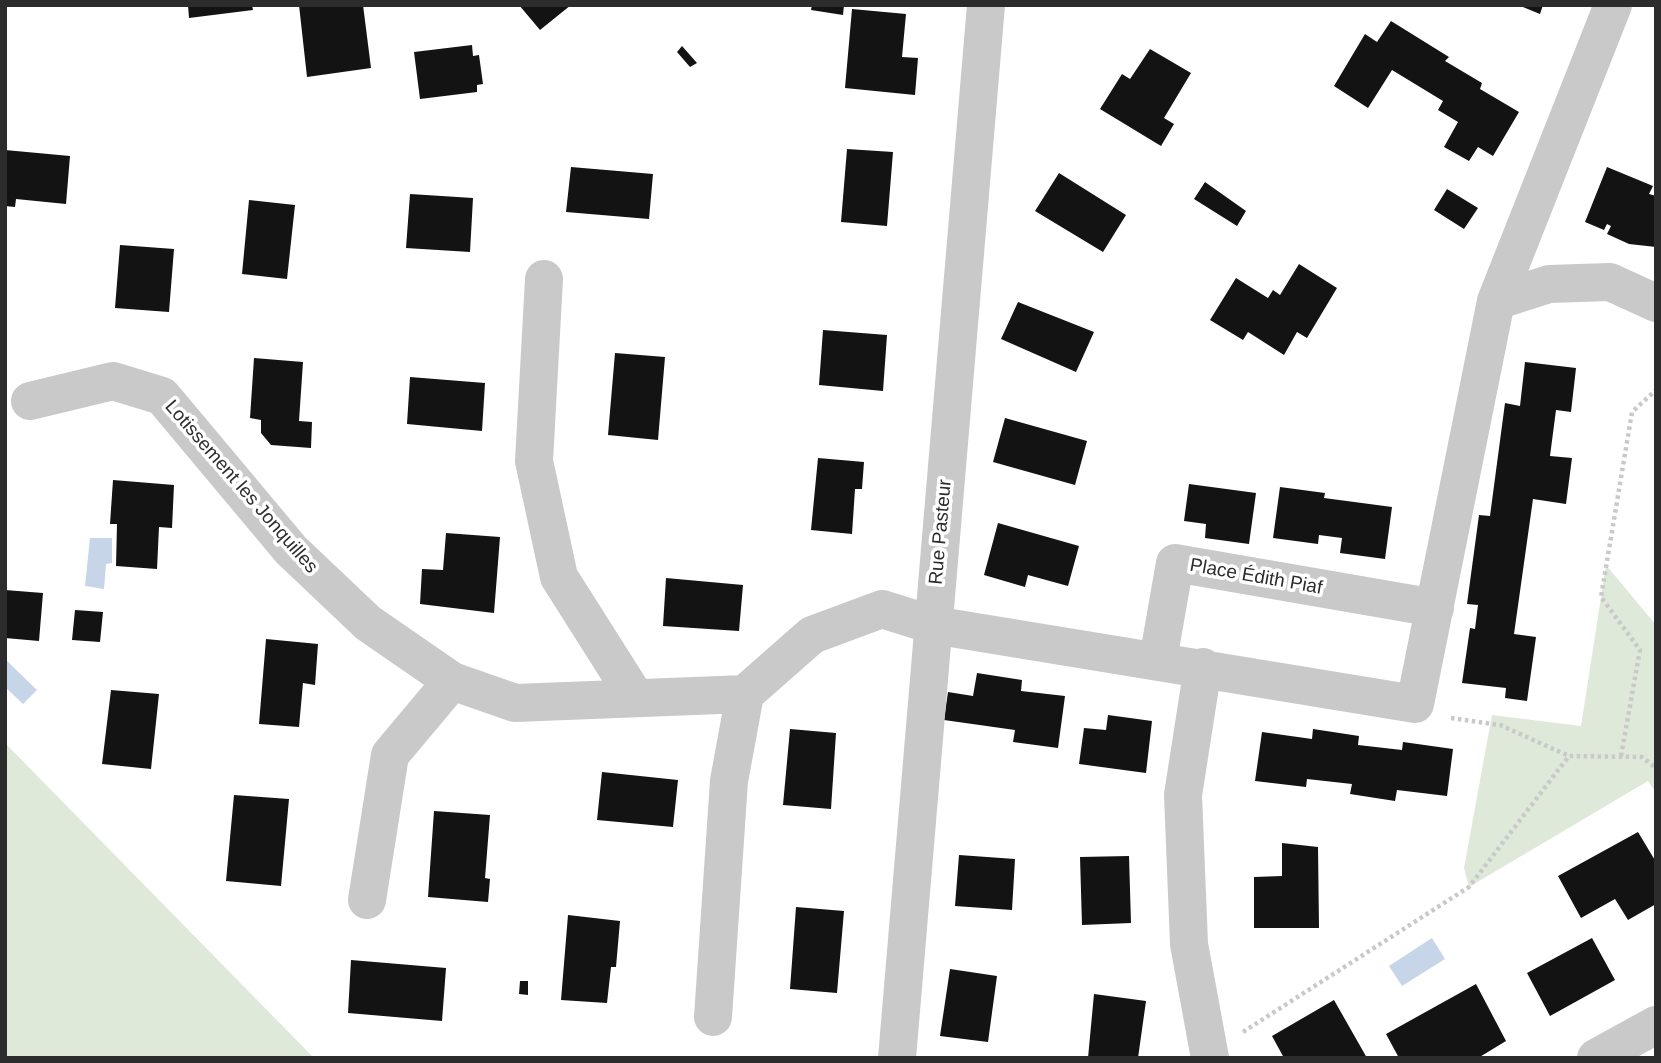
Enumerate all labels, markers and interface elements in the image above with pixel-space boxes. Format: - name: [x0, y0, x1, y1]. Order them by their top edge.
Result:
- street label: Lotissement les Jonquilles: [160, 396, 322, 578]
- street label: Rue Pasteur: [925, 478, 957, 586]
- street label: Place Édith Piaf: [1188, 554, 1324, 600]

